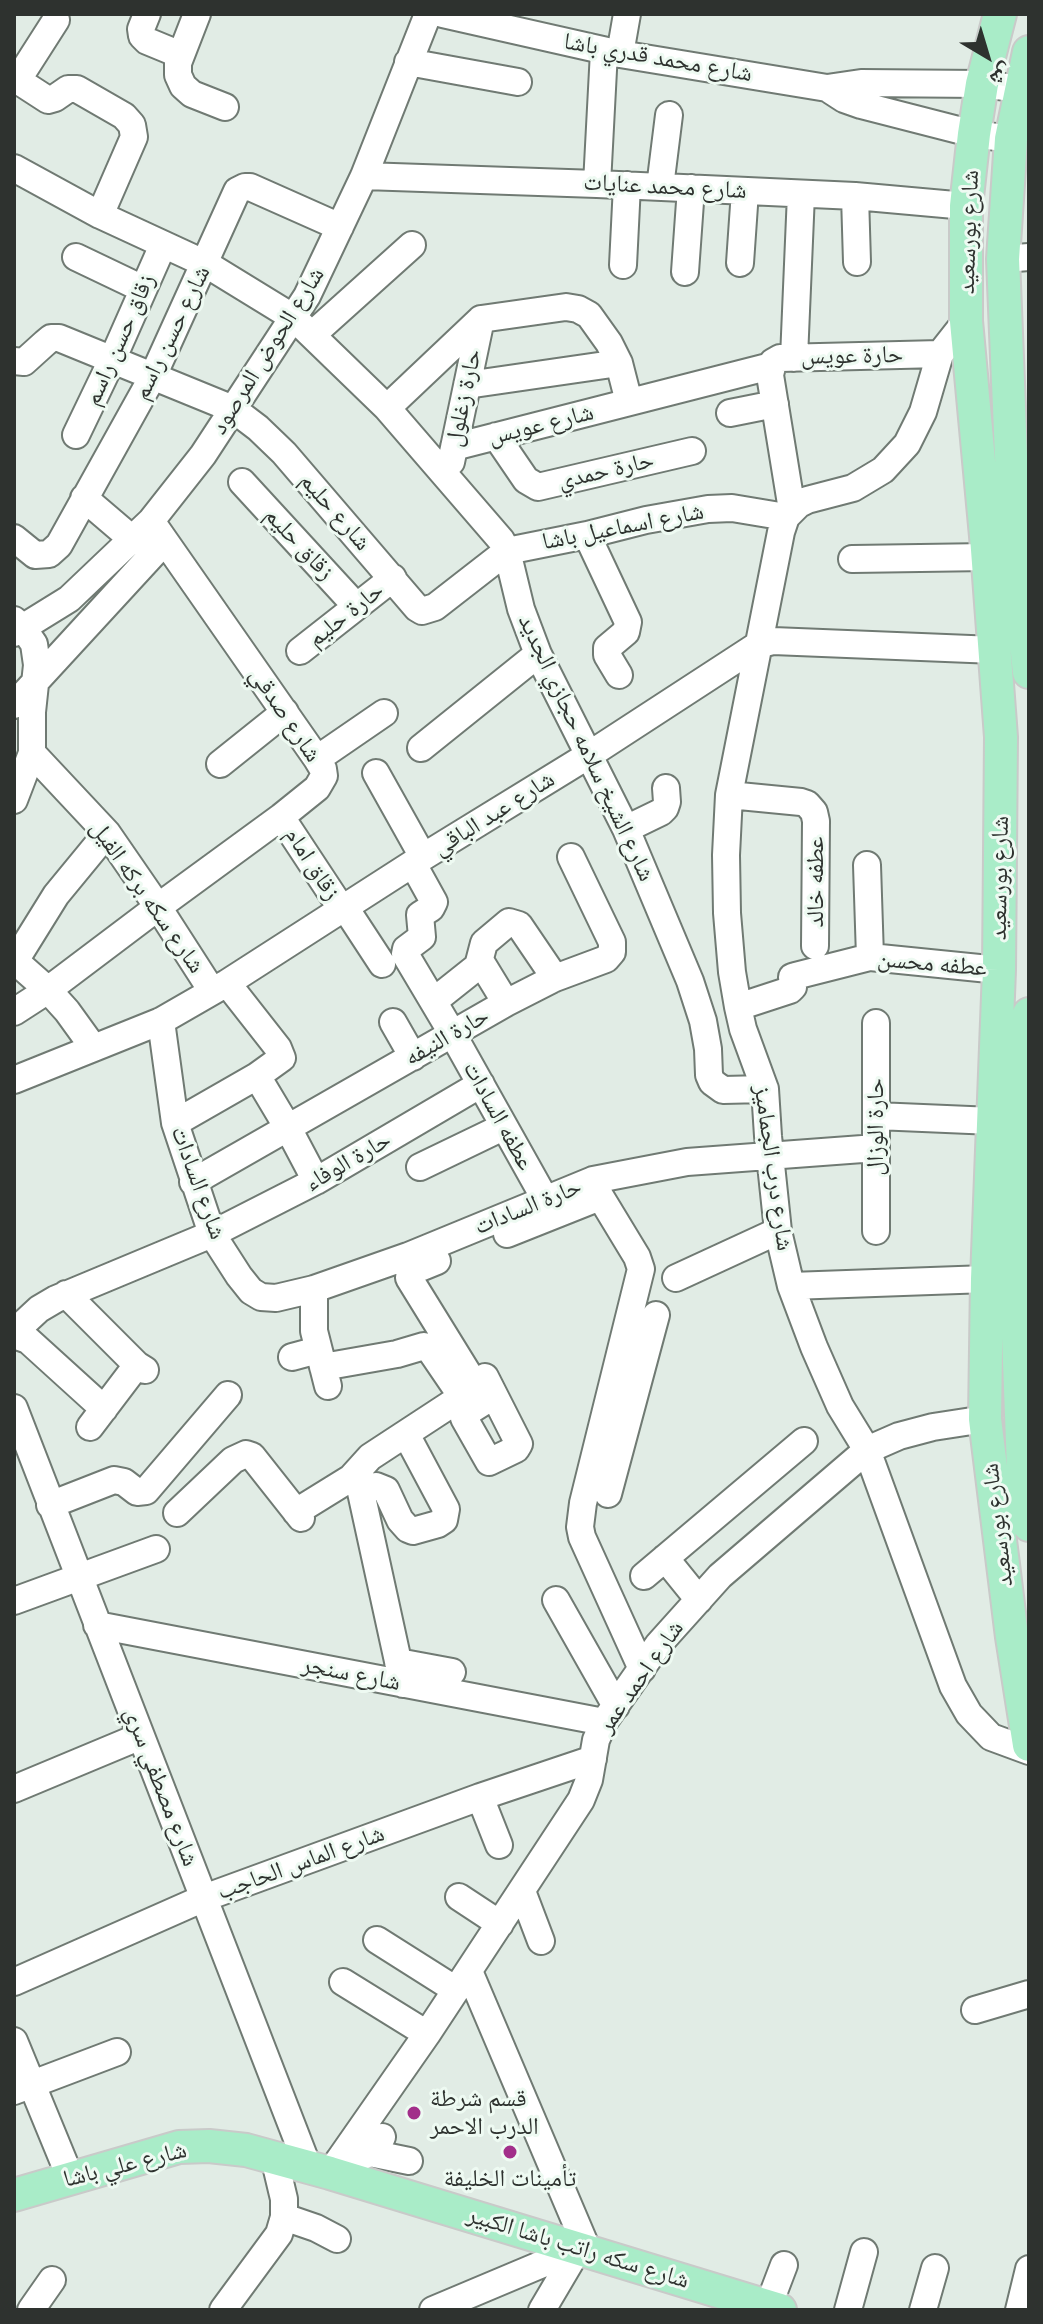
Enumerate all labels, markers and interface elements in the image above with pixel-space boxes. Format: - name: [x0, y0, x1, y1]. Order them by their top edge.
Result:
- north arrow: [947, 16, 1027, 96]
- street label: شارع محمد قدري باشا: [561, 27, 755, 89]
- text: ش: [985, 57, 1019, 92]
- street label: شارع محمد عنايات: [583, 168, 747, 206]
- street label: شارع بورسعيد: [952, 169, 986, 295]
- street label: شارع حسن راسم: [127, 261, 217, 405]
- street label: شارع الحوض المرصود: [205, 262, 331, 440]
- street label: زقاق حسن راسم: [78, 270, 162, 410]
- street label: حارة عويس: [801, 341, 903, 371]
- street label: حارة زغلول: [440, 347, 488, 449]
- street label: شارع عويس: [485, 398, 597, 452]
- street label: حارة حمدي: [555, 446, 657, 496]
- street label: شارع حليم: [293, 467, 377, 557]
- street label: شارع اسماعيل باشا: [540, 497, 706, 557]
- street label: زقاق حليم: [258, 502, 340, 586]
- street label: حارة حليم: [302, 576, 390, 654]
- street label: شارع الشيخ سلامه حجازي الجديد: [511, 610, 661, 886]
- street label: شارع صدقي: [243, 662, 327, 768]
- street label: شارع عبد الباقي: [428, 765, 560, 863]
- street label: شارع سكه بركه الفيل: [83, 815, 211, 979]
- street label: شارع بورسعيد: [985, 816, 1015, 940]
- street label: زقاق امام: [278, 822, 346, 906]
- street label: عطفه خالد: [802, 837, 830, 927]
- street label: عطفه محسن: [876, 945, 988, 983]
- street label: حارة النيفه: [400, 1001, 494, 1073]
- street label: عطفه السادات: [456, 1057, 540, 1175]
- street label: حارة الوزال: [862, 1078, 890, 1176]
- street label: شارع درب الجماميز: [747, 1083, 799, 1253]
- street label: شارع السادات: [164, 1122, 232, 1244]
- street label: حارة الوفاء: [300, 1126, 396, 1198]
- street label: حارة السادات: [470, 1172, 586, 1242]
- street label: شارع بورسعيد: [976, 1462, 1020, 1588]
- street label: شارع احمد عمر: [592, 1615, 690, 1739]
- street label: شارع سنجر: [299, 1650, 403, 1698]
- street label: شارع مصطفي سري: [117, 1703, 205, 1871]
- street label: شارع الماس الحاجب: [213, 1819, 389, 1907]
- place label: قسم شرطة الدرب الاحمر: [430, 2085, 539, 2141]
- marker: قسم شرطة الدرب الاحمر: [405, 2104, 423, 2122]
- street label: شارع علي باشا: [60, 2136, 190, 2194]
- marker: تأمينات الخليفة: [501, 2143, 519, 2161]
- place label: تأمينات الخليفة: [444, 2165, 576, 2193]
- street label: شارع سكه راتب باشا الكبير: [464, 2201, 692, 2295]

